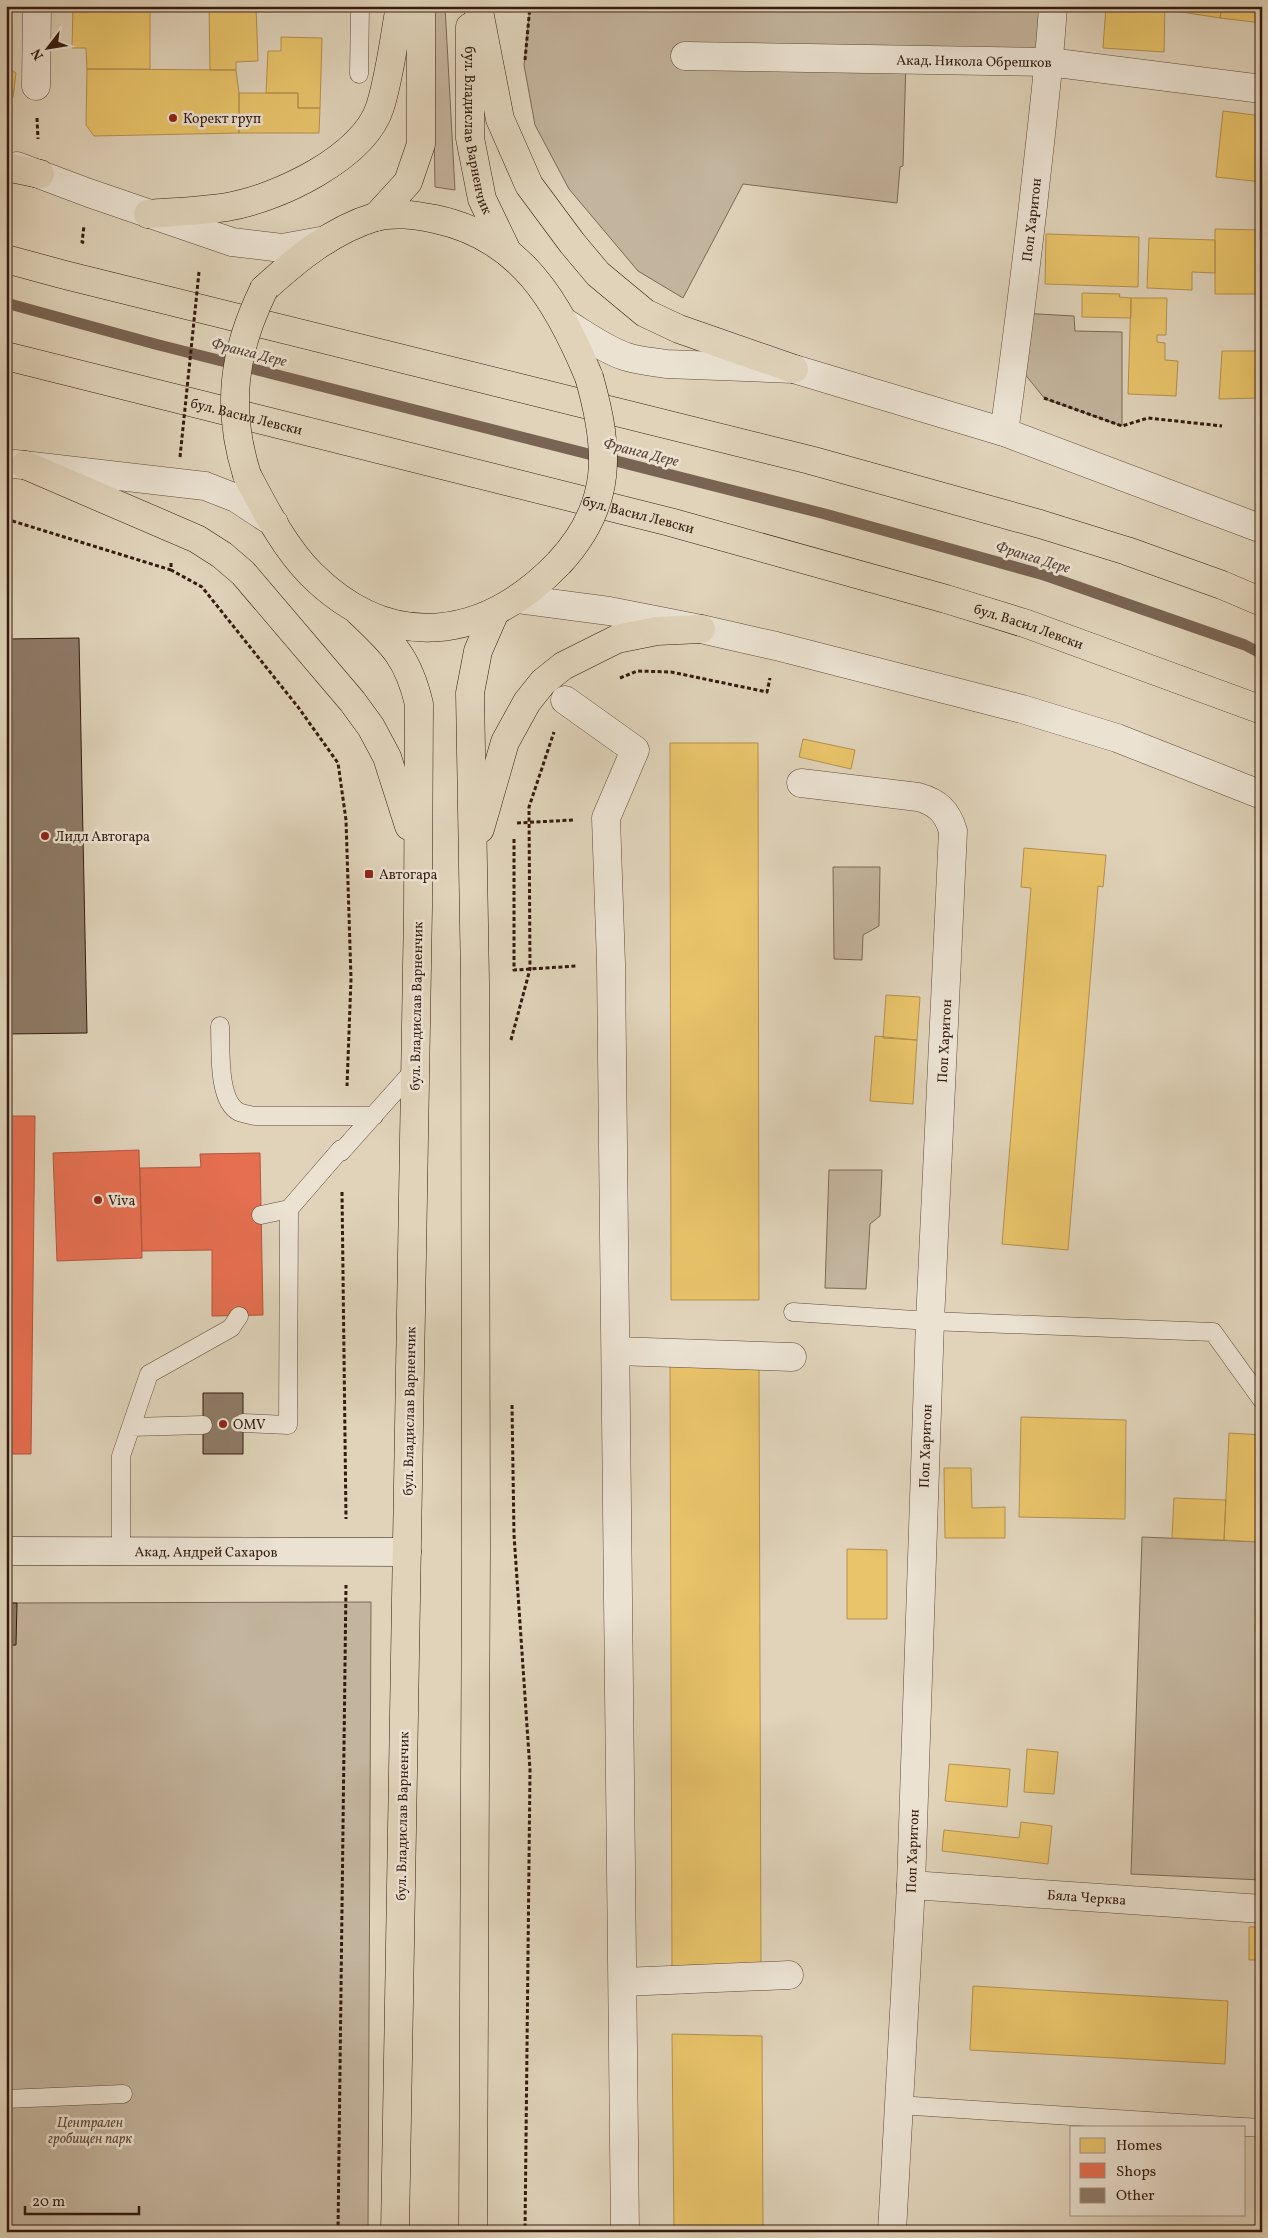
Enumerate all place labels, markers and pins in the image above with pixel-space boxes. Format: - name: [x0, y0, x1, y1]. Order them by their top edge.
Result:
- place label: Корект груп: [183, 110, 261, 129]
- marker: Корект груп: [167, 112, 179, 124]
- place label: Лидл Автогара: [55, 828, 150, 847]
- marker: Лидл Автогара: [39, 830, 51, 842]
- place label: Автогара: [379, 866, 438, 885]
- marker: Автогара: [363, 868, 375, 880]
- place label: Viva: [108, 1192, 136, 1211]
- marker: Viva: [92, 1194, 104, 1206]
- place label: OMV: [233, 1416, 266, 1435]
- marker: OMV: [217, 1418, 229, 1430]

